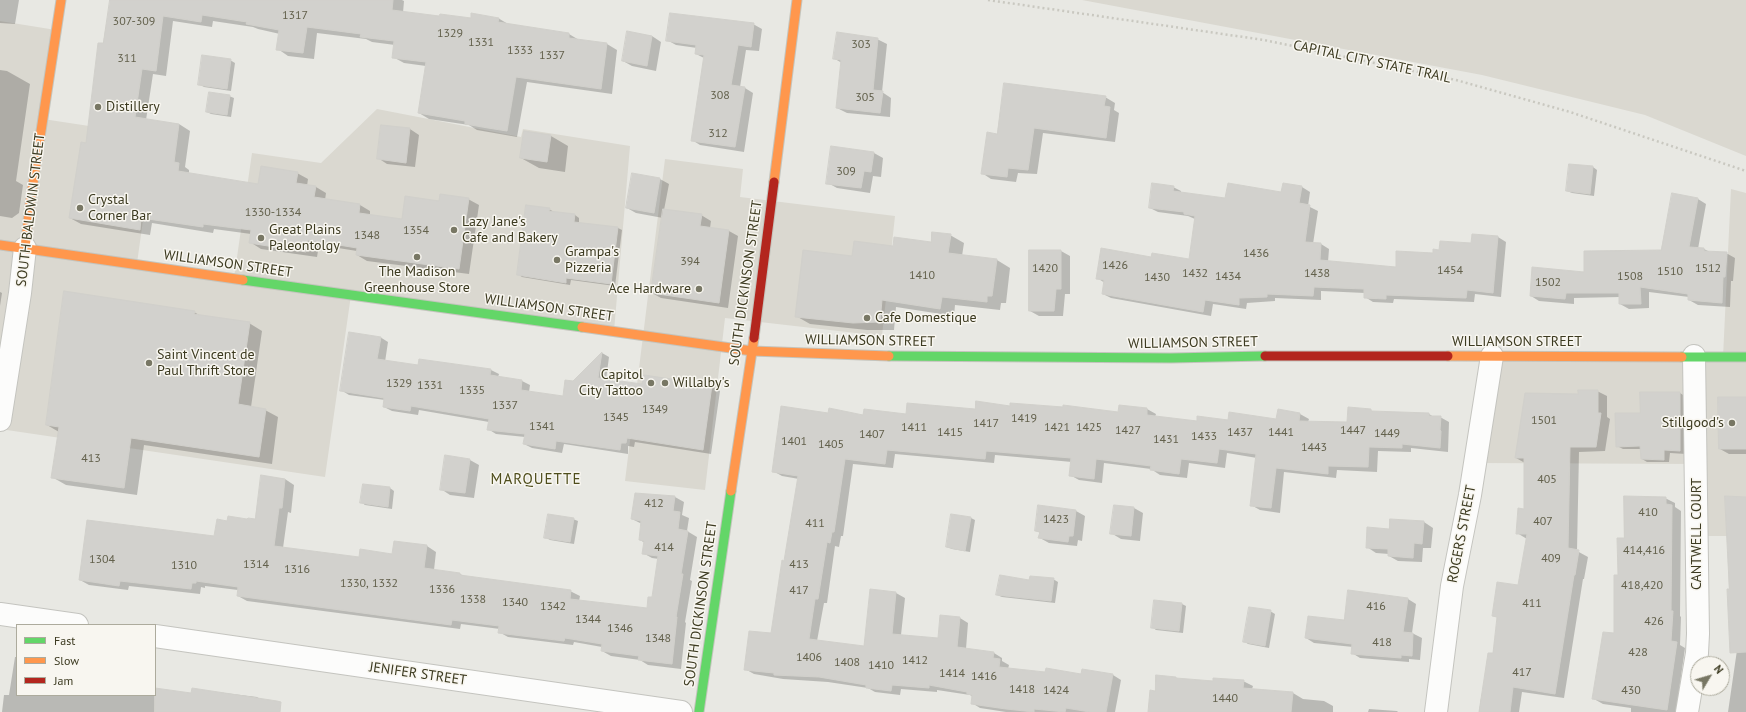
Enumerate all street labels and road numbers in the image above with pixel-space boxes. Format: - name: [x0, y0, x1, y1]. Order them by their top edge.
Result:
- street label: CAPITAL CITY STATE TRAIL: [1292, 37, 1452, 87]
- street label: SOUTH BALDWIN STREET: [13, 132, 49, 288]
- street label: SOUTH DICKINSON STREET: [726, 199, 766, 367]
- street label: WILLIAMSON STREET: [162, 247, 294, 281]
- street label: WILLIAMSON STREET: [483, 291, 615, 325]
- street label: WILLIAMSON STREET: [805, 331, 935, 351]
- street label: WILLIAMSON STREET: [1128, 333, 1258, 353]
- street label: WILLIAMSON STREET: [1452, 334, 1582, 350]
- street label: CANTWELL COURT: [1689, 478, 1705, 590]
- street label: ROGERS STREET: [1444, 484, 1480, 584]
- street label: SOUTH DICKINSON STREET: [681, 520, 721, 688]
- street label: JENIFER STREET: [368, 659, 468, 689]

